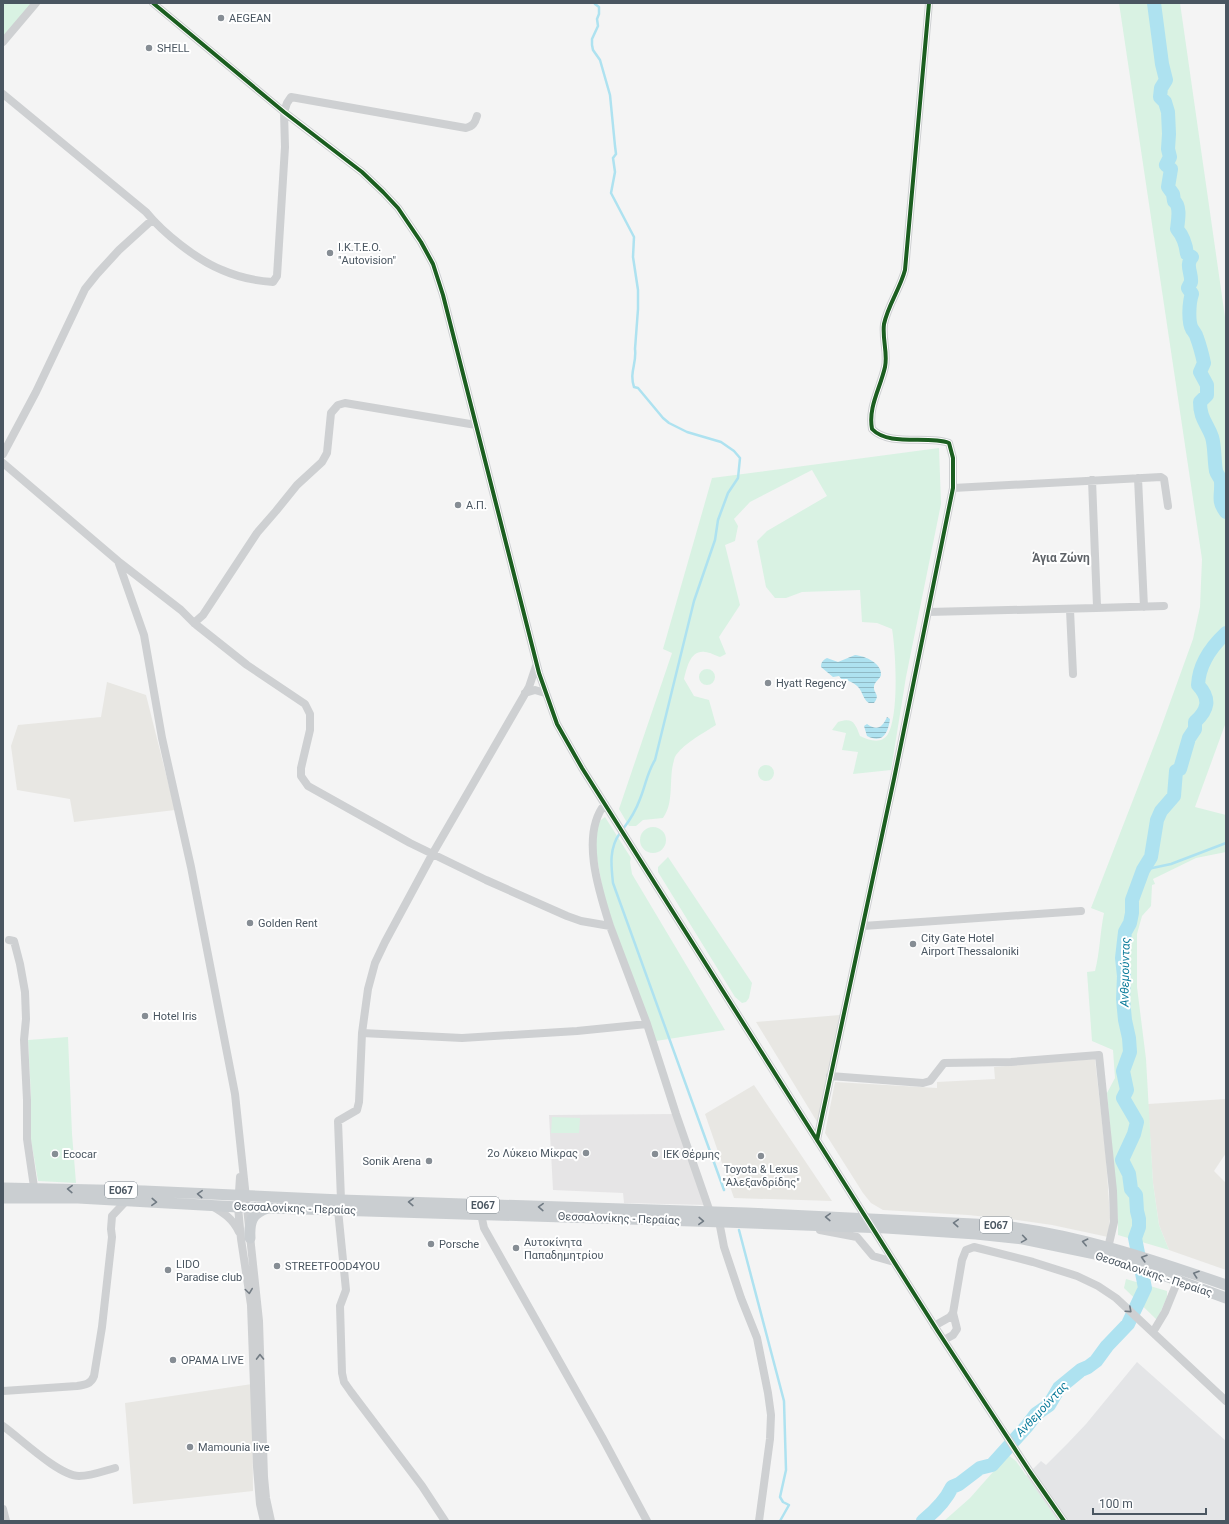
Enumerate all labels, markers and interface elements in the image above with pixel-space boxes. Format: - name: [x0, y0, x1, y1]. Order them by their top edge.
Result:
- place label: AEGEAN: [229, 12, 271, 25]
- marker: AEGEAN: [216, 13, 226, 23]
- place label: SHELL: [157, 42, 190, 55]
- marker: SHELL: [144, 43, 154, 53]
- place label: I.Κ.Τ.Ε.Ο. "Autovision": [338, 241, 396, 267]
- marker: I.Κ.Τ.Ε.Ο. "Autovision": [325, 248, 335, 258]
- place label: Α.Π.: [466, 499, 487, 512]
- marker: Α.Π.: [453, 500, 463, 510]
- district label: Άγια Ζώνη: [1032, 551, 1090, 565]
- place label: Hyatt Regency: [776, 677, 847, 690]
- marker: Hyatt Regency: [763, 678, 773, 688]
- place label: Golden Rent: [258, 917, 318, 930]
- marker: Golden Rent: [245, 918, 255, 928]
- place label: City Gate Hotel Airport Thessaloniki: [921, 932, 1019, 958]
- water label: Ανθεμούντας: [1117, 937, 1133, 1008]
- marker: City Gate Hotel Airport Thessaloniki: [908, 939, 918, 949]
- place label: Hotel Iris: [153, 1010, 197, 1023]
- marker: Hotel Iris: [140, 1011, 150, 1021]
- place label: 2ο Λύκειο Μίκρας: [487, 1147, 578, 1160]
- place label: Ecocar: [63, 1148, 97, 1161]
- marker: 2ο Λύκειο Μίκρας: [581, 1148, 591, 1158]
- place label: ΙΕΚ Θέρμης: [663, 1148, 720, 1161]
- marker: Ecocar: [50, 1149, 60, 1159]
- marker: ΙΕΚ Θέρμης: [650, 1149, 660, 1159]
- marker: Toyota & Lexus "Αλεξανδρίδης": [756, 1151, 766, 1161]
- place label: Sonik Arena: [362, 1155, 421, 1168]
- marker: Sonik Arena: [424, 1156, 434, 1166]
- place label: Toyota & Lexus "Αλεξανδρίδης": [722, 1163, 800, 1189]
- road number: ΕΟ67: [105, 1182, 137, 1198]
- one-way arrow: [67, 1184, 73, 1193]
- one-way arrow: [197, 1189, 203, 1198]
- one-way arrow: [151, 1197, 157, 1206]
- road number: ΕΟ67: [467, 1197, 499, 1213]
- one-way arrow: [408, 1198, 414, 1207]
- street label: Θεσσαλονίκης - Περαίας: [234, 1200, 356, 1217]
- one-way arrow: [538, 1203, 544, 1211]
- street label: Θεσσαλονίκης - Περαίας: [558, 1210, 680, 1227]
- one-way arrow: [825, 1212, 831, 1221]
- one-way arrow: [698, 1217, 704, 1225]
- road number: ΕΟ67: [980, 1217, 1012, 1233]
- one-way arrow: [953, 1218, 959, 1227]
- one-way arrow: [1021, 1234, 1027, 1243]
- place label: Αυτοκίνητα Παπαδημητρίου: [524, 1236, 604, 1262]
- place label: Porsche: [439, 1238, 479, 1251]
- one-way arrow: [1081, 1238, 1088, 1247]
- marker: Porsche: [426, 1239, 436, 1249]
- marker: Αυτοκίνητα Παπαδημητρίου: [511, 1243, 521, 1253]
- street label: Θεσσαλονίκης - Περαίας: [1094, 1249, 1214, 1300]
- one-way arrow: [1141, 1254, 1148, 1263]
- place label: LIDO Paradise club: [176, 1258, 242, 1284]
- place label: STREETFOOD4YOU: [285, 1260, 380, 1273]
- marker: STREETFOOD4YOU: [272, 1261, 282, 1271]
- marker: LIDO Paradise club: [163, 1265, 173, 1275]
- one-way arrow: [1192, 1271, 1199, 1279]
- one-way arrow: [244, 1288, 253, 1294]
- one-way arrow: [1124, 1305, 1132, 1313]
- place label: ΟΡΑΜΑ LIVE: [181, 1354, 244, 1367]
- one-way arrow: [256, 1354, 264, 1360]
- marker: ΟΡΑΜΑ LIVE: [168, 1355, 178, 1365]
- water label: Ανθεμούντας: [1012, 1379, 1071, 1440]
- place label: Mamounia live: [198, 1441, 270, 1454]
- marker: Mamounia live: [185, 1442, 195, 1452]
- scale bar: [1093, 1490, 1206, 1516]
- text: 100 m: [1099, 1497, 1133, 1511]

